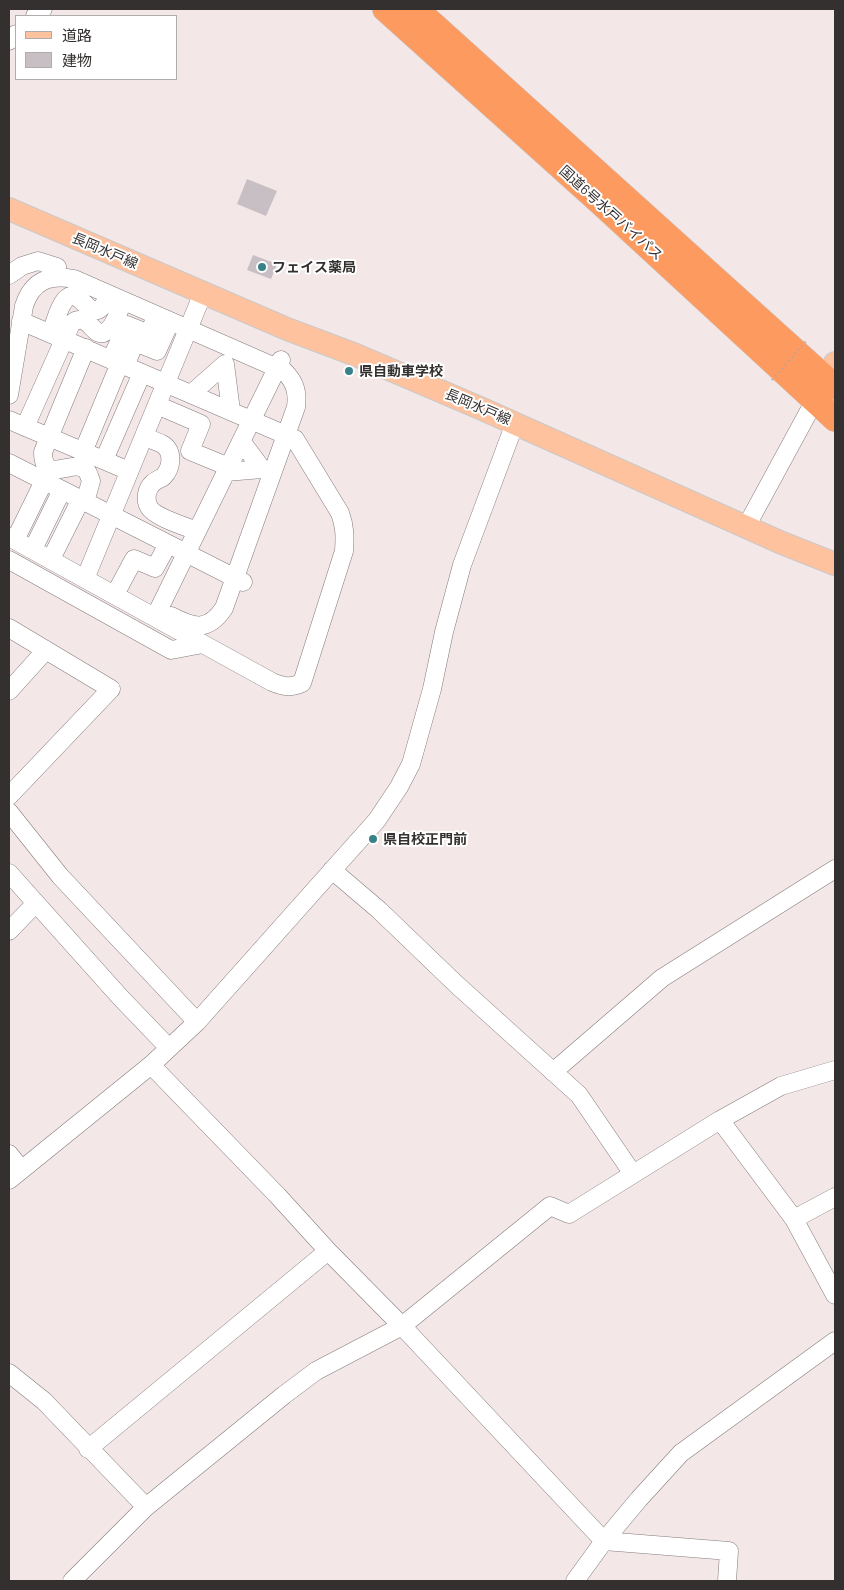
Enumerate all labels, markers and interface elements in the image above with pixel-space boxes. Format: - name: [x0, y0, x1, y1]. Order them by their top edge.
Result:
- legend: [15, 15, 178, 80]
- text: 道路: [62, 26, 92, 44]
- text: 建物: [62, 51, 92, 69]
- street label: 国道6号水戸バイパス: [556, 162, 666, 264]
- street label: 長岡水戸線: [70, 230, 140, 272]
- place label: フェイス薬局: [272, 259, 356, 275]
- marker: フェイス薬局: [256, 261, 268, 273]
- place label: 県自動車学校: [359, 363, 443, 379]
- marker: 県自動車学校: [343, 365, 355, 377]
- street label: 長岡水戸線: [443, 386, 513, 428]
- place label: 県自校正門前: [383, 831, 467, 847]
- marker: 県自校正門前: [367, 833, 379, 845]

